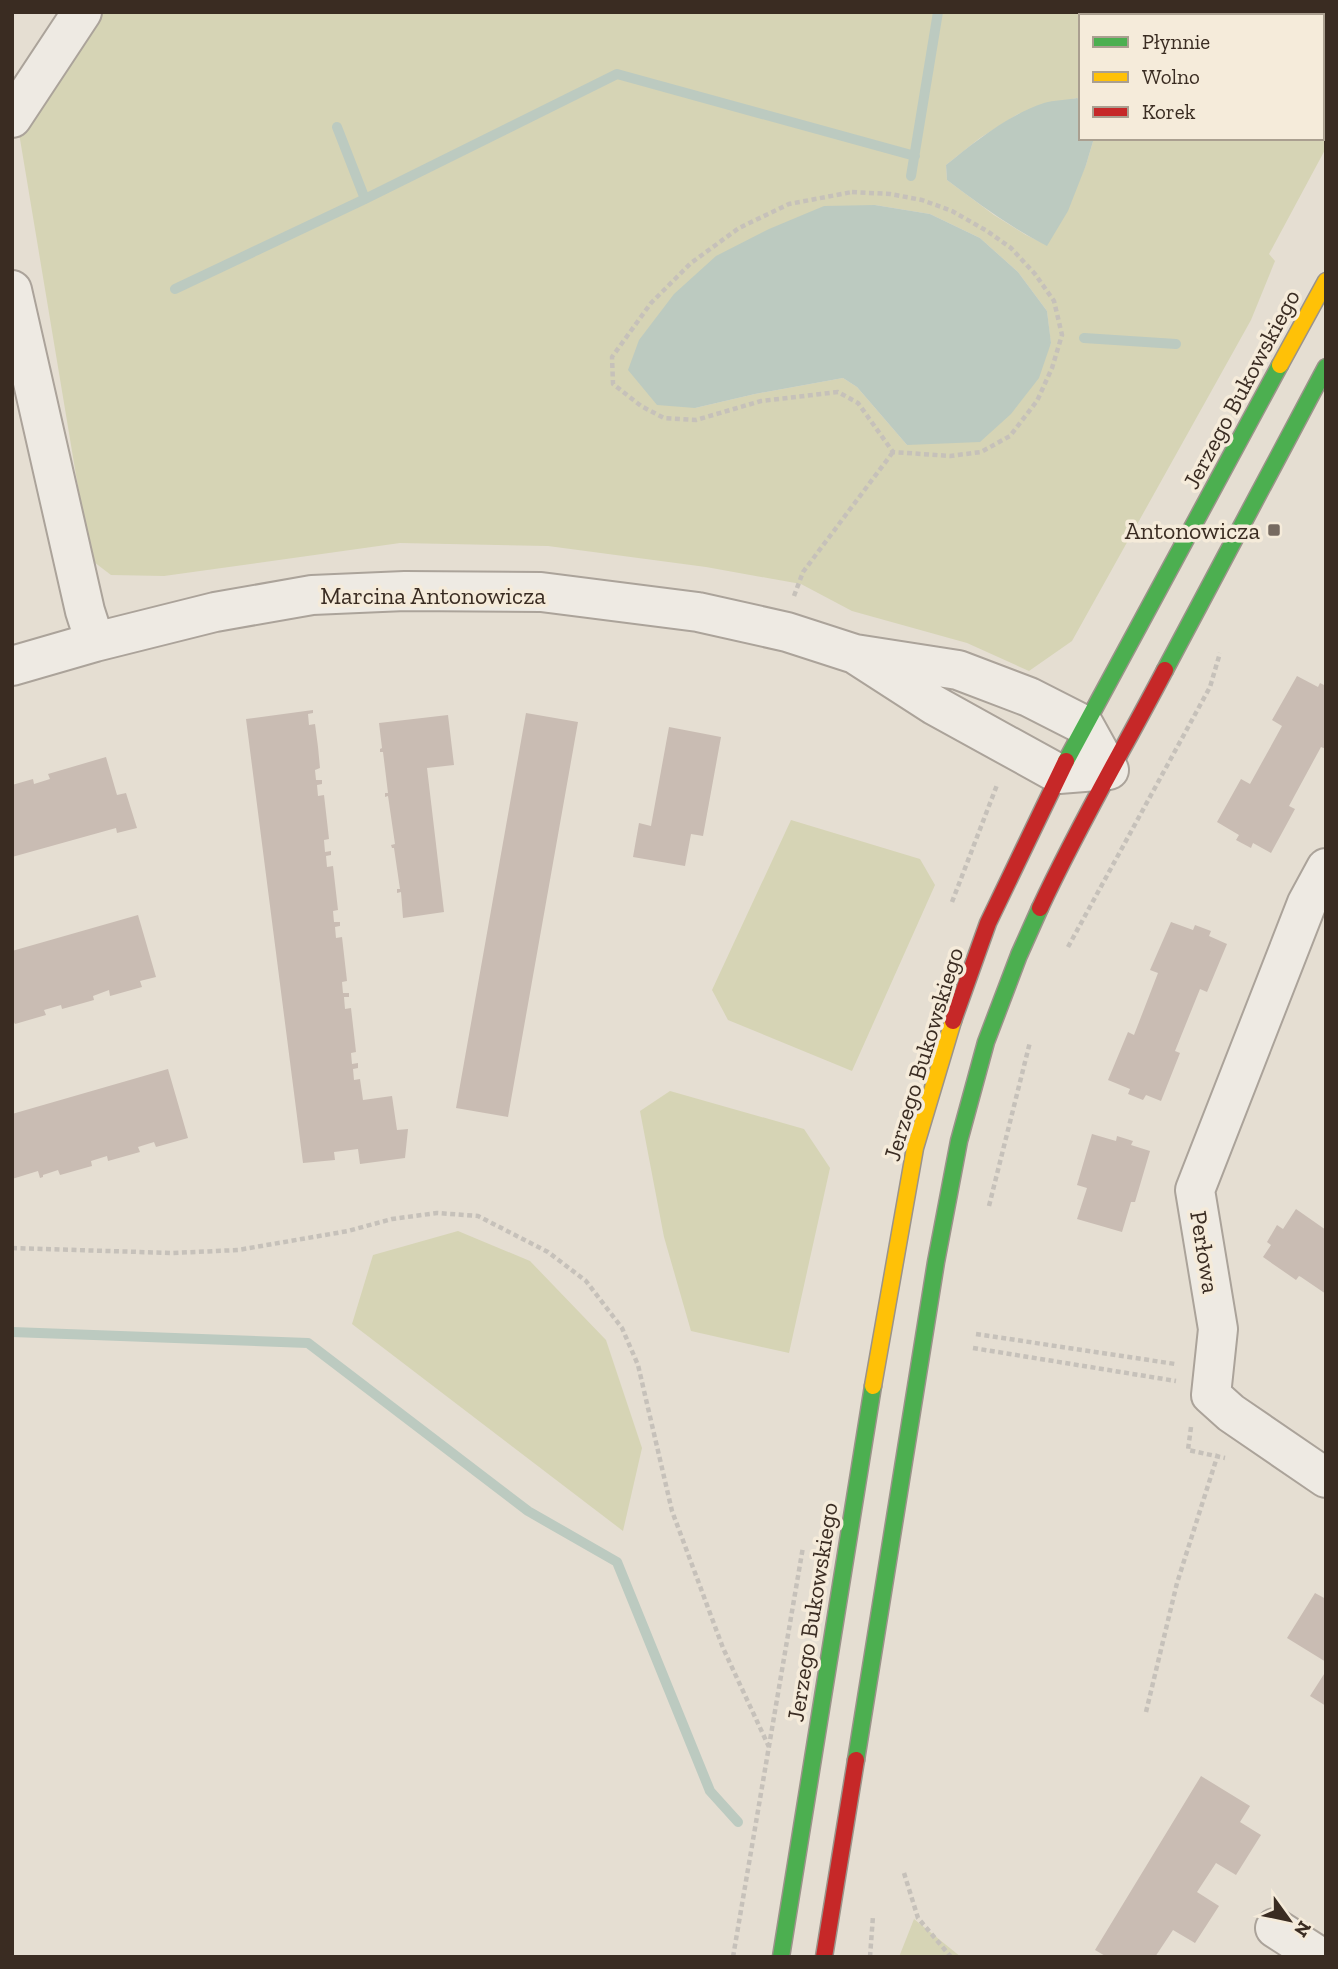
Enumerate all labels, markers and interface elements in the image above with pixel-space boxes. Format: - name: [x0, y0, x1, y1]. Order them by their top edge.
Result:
- legend: [1079, 14, 1324, 140]
- text: Płynnie: [1142, 29, 1210, 54]
- text: Wolno: [1142, 64, 1200, 89]
- text: Korek: [1142, 99, 1196, 124]
- street label: Jerzego Bukowskiego: [1176, 284, 1306, 494]
- place label: Antonowicza: [1125, 516, 1260, 545]
- marker: Antonowicza: [1266, 522, 1282, 538]
- street label: Marcina Antonowicza: [320, 581, 546, 610]
- street label: Jerzego Bukowskiego: [877, 944, 969, 1164]
- street label: Perłowa: [1184, 1209, 1226, 1296]
- street label: Jerzego Bukowskiego: [780, 1500, 844, 1724]
- north arrow: [1254, 1885, 1324, 1955]
- text: N: [1289, 1917, 1316, 1941]

